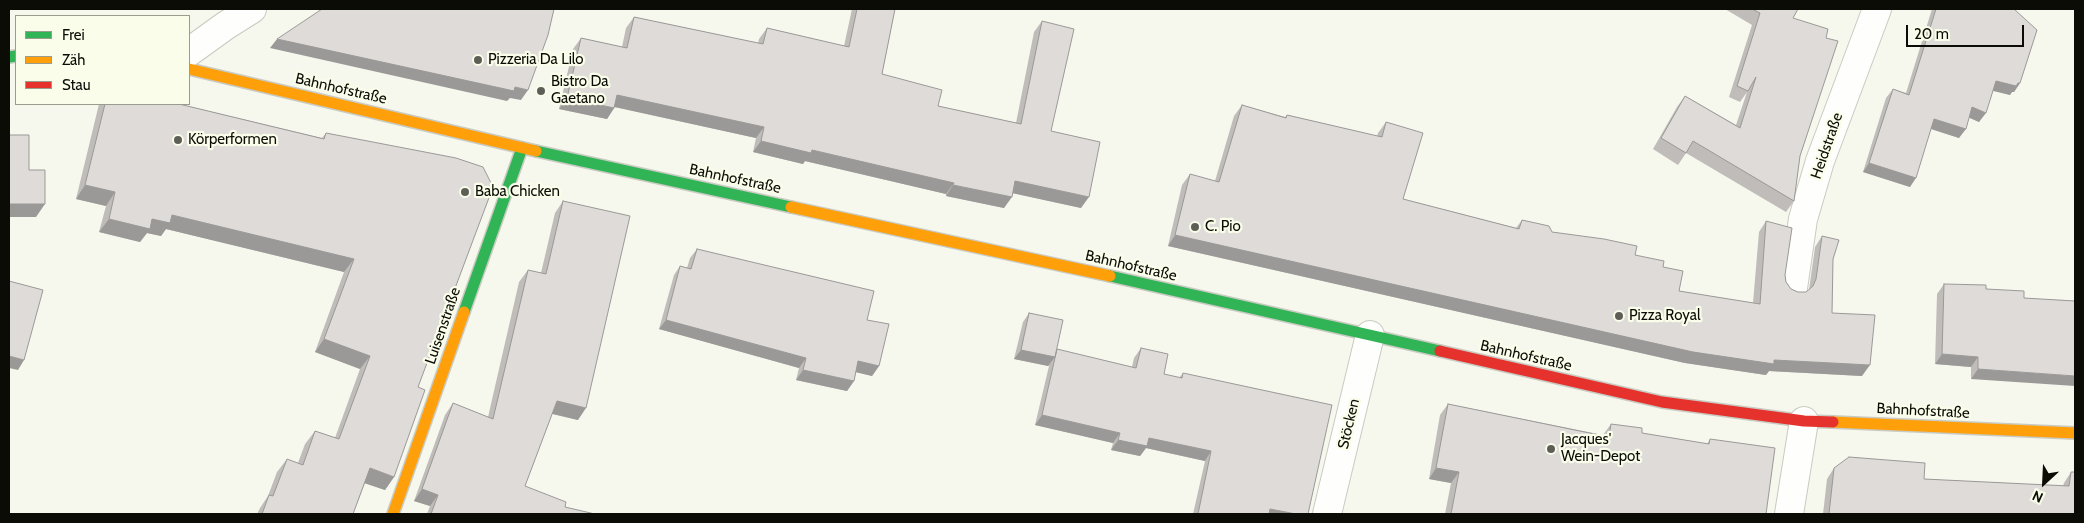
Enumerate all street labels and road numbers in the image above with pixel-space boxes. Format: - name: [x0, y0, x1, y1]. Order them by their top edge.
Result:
- street label: Bahnhofstraße: [294, 70, 388, 108]
- street label: Heidstraße: [1807, 110, 1847, 182]
- street label: Bahnhofstraße: [687, 160, 783, 198]
- street label: Bahnhofstraße: [1084, 247, 1178, 285]
- street label: Luisenstraße: [421, 285, 465, 367]
- street label: Bahnhofstraße: [1479, 337, 1573, 375]
- street label: Stöcken: [1334, 397, 1364, 451]
- street label: Bahnhofstraße: [1876, 400, 1970, 422]

